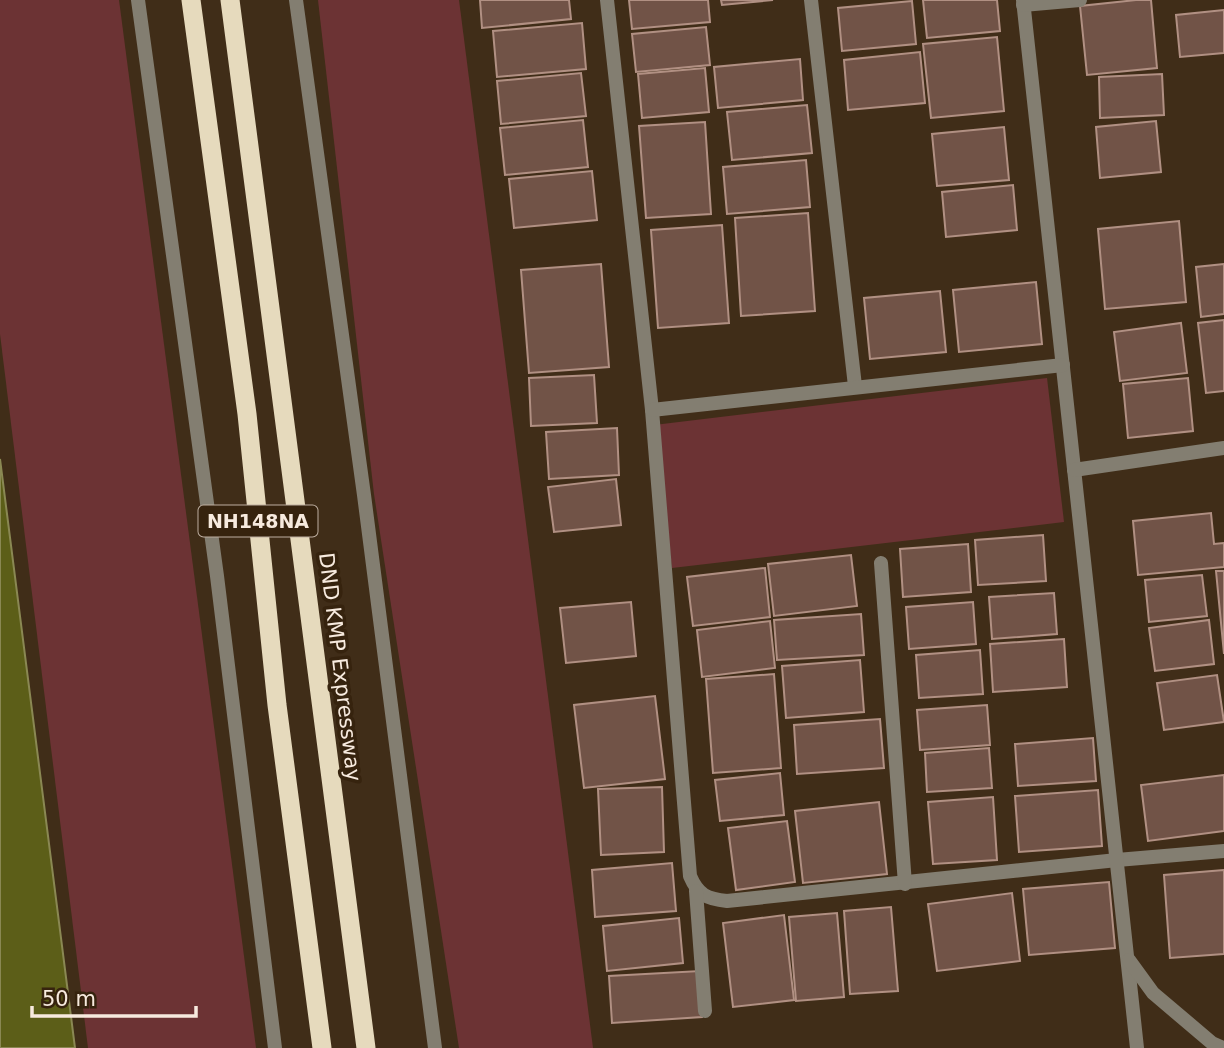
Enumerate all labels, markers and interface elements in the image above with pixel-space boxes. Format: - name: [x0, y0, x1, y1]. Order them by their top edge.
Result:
- road number: NH148NA: [198, 506, 318, 536]
- street label: DND KMP Expressway: [314, 551, 366, 783]
- scale bar: [32, 974, 196, 1018]
- text: 50 m: [42, 987, 96, 1011]

